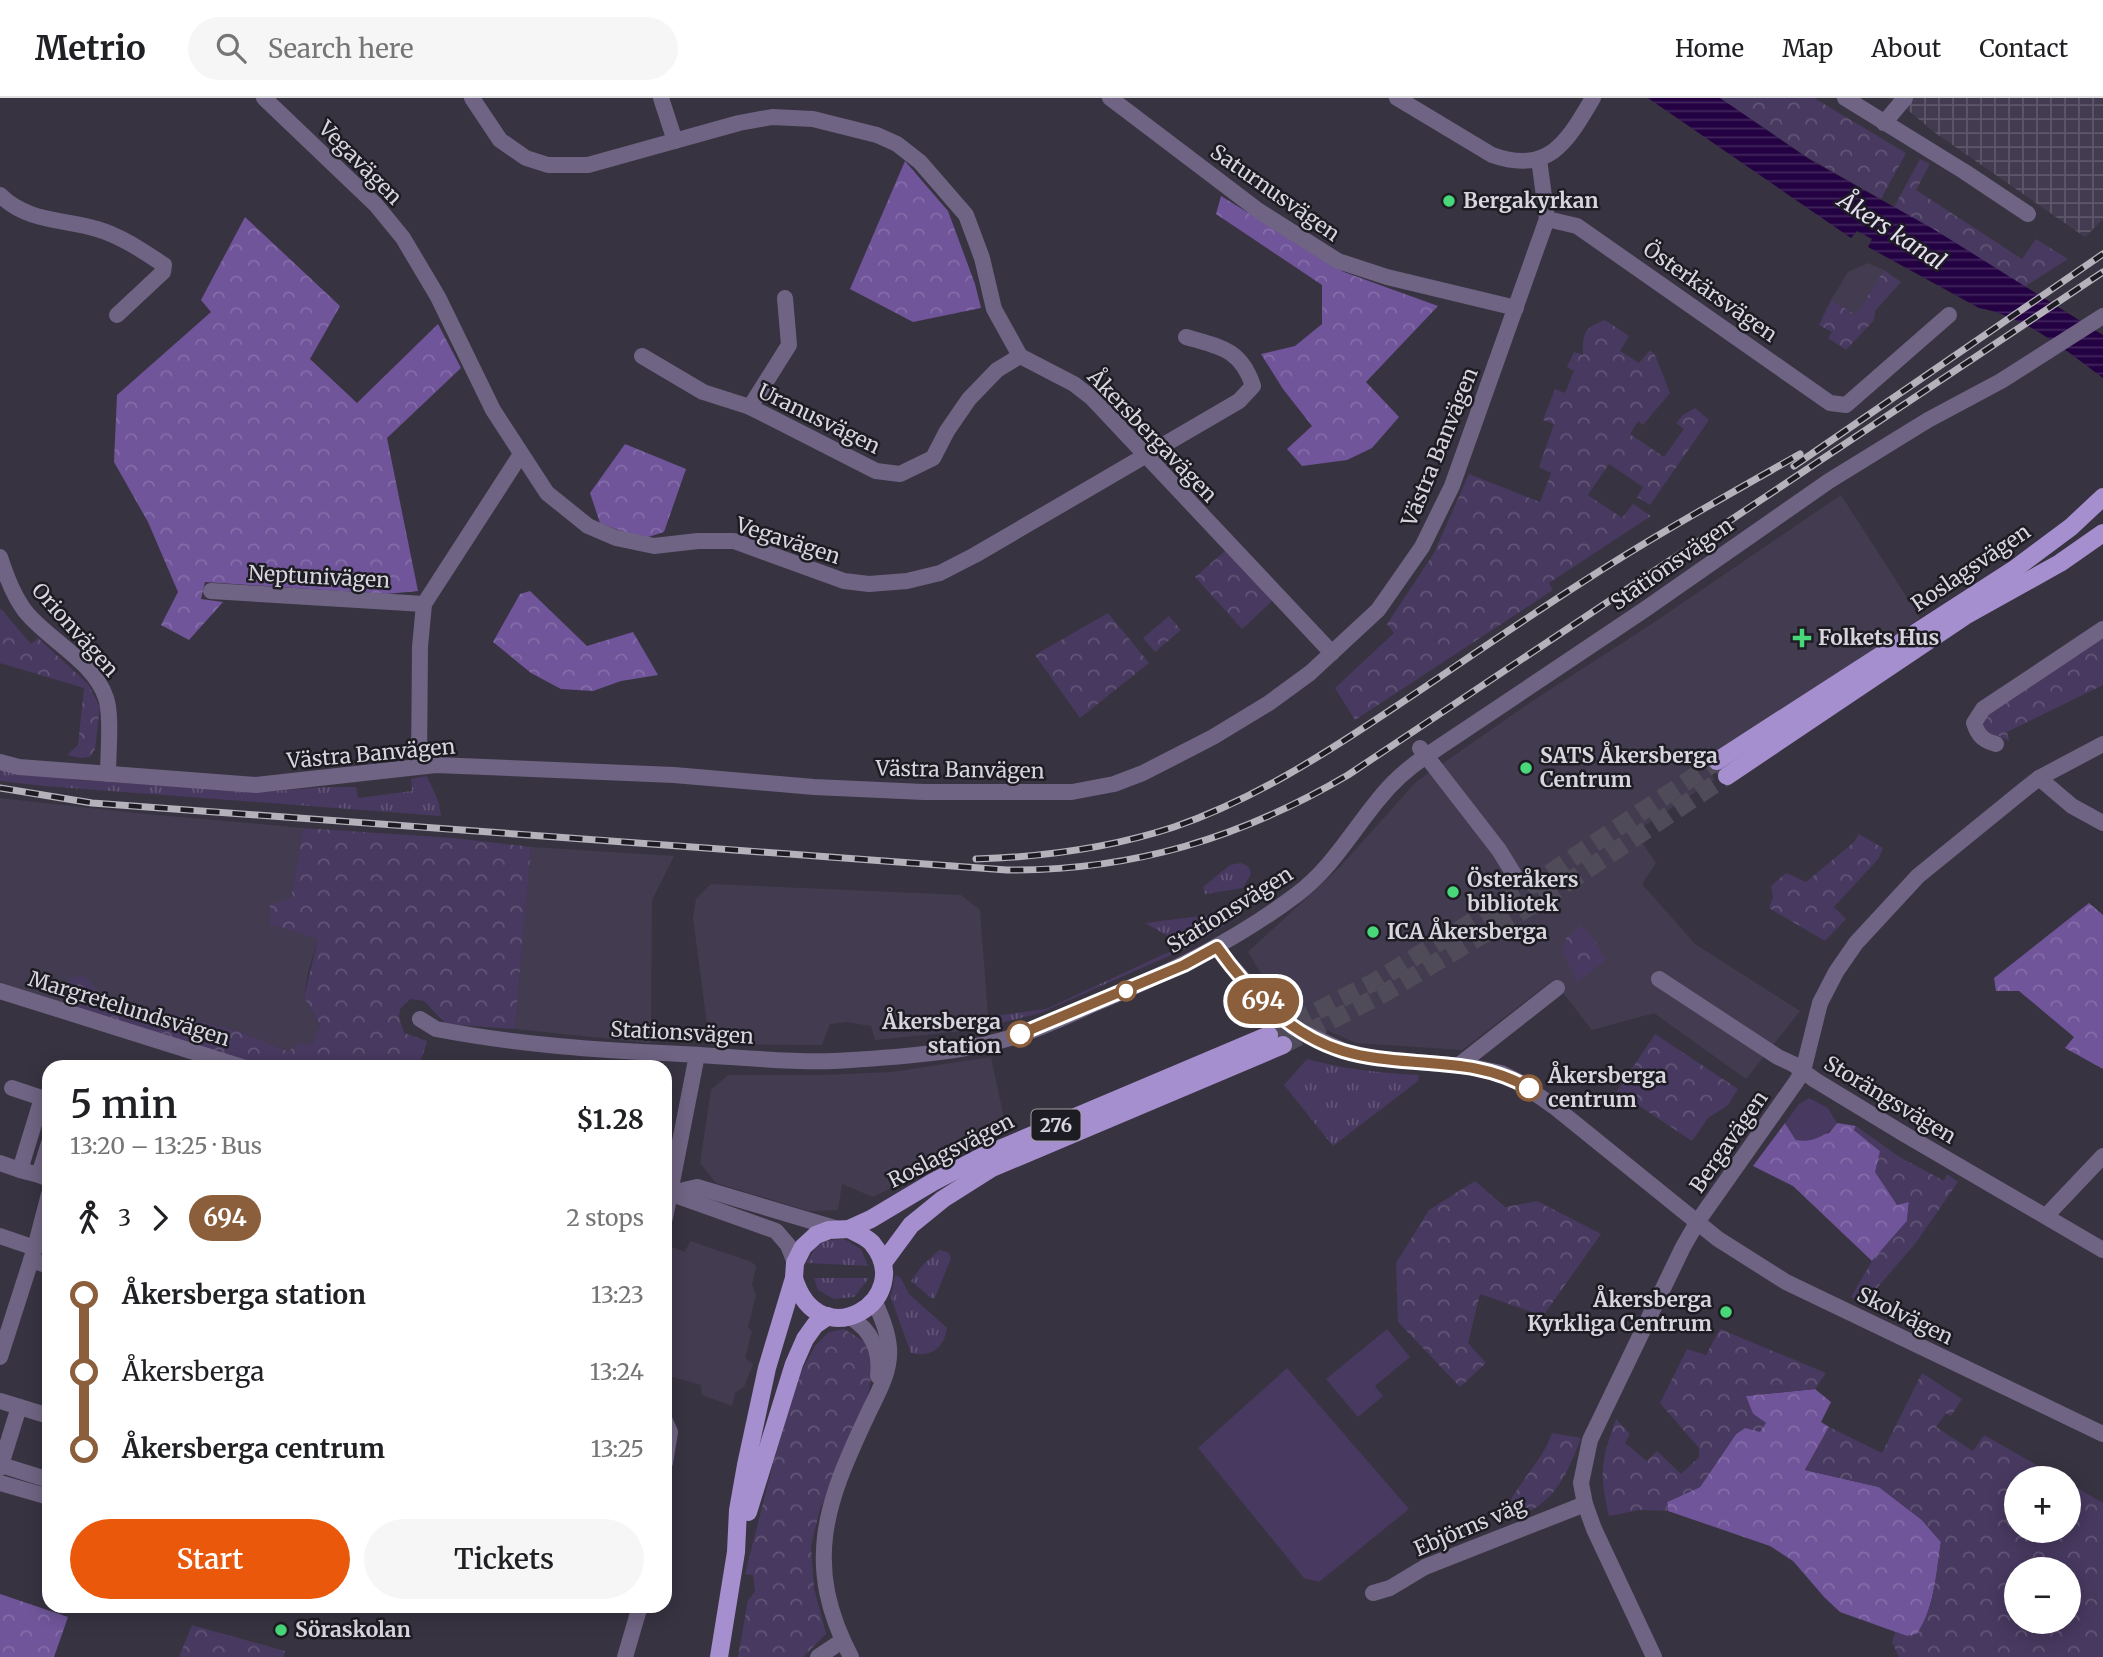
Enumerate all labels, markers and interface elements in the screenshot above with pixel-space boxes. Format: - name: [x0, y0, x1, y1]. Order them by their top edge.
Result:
- search box: [188, 17, 678, 80]
- text: Metrio: [35, 28, 146, 69]
- icon: search: [212, 29, 250, 67]
- text: Search here: [268, 32, 413, 65]
- text: Home: [1675, 33, 1744, 64]
- text: Map: [1782, 33, 1833, 64]
- text: About: [1871, 33, 1941, 64]
- text: Contact: [1979, 33, 2068, 64]
- street label: Vegavägen: [312, 114, 408, 210]
- street label: Saturnusvägen: [1205, 138, 1345, 247]
- water label: Åkers kanal: [1831, 183, 1952, 276]
- place label: Bergakyrkan: [1463, 187, 1599, 214]
- marker: Bergakyrkan: [1441, 193, 1457, 209]
- street label: Österkärsvägen: [1638, 235, 1783, 348]
- street label: Åkersbergavägen: [1081, 362, 1224, 508]
- street label: Västra Banvägen: [1395, 363, 1484, 531]
- street label: Uranusvägen: [754, 377, 885, 460]
- street label: Vegavägen: [732, 511, 844, 570]
- street label: Stationsvägen: [1605, 511, 1738, 616]
- street label: Roslagsvägen: [1906, 518, 2035, 617]
- street label: Neptunivägen: [247, 559, 391, 594]
- street label: Orionvägen: [26, 577, 125, 682]
- place label: Folkets Hus: [1818, 624, 1939, 651]
- marker: Folkets Hus: [1792, 628, 1812, 648]
- street label: Västra Banvägen: [285, 733, 456, 774]
- place label: SATS Åkersberga Centrum: [1540, 740, 1718, 793]
- street label: Västra Banvägen: [874, 755, 1045, 784]
- marker: SATS Åkersberga Centrum: [1518, 760, 1534, 776]
- street label: Stationsvägen: [1162, 860, 1298, 959]
- place label: Österåkers bibliotek: [1467, 866, 1579, 917]
- marker: Österåkers bibliotek: [1445, 884, 1461, 900]
- place label: ICA Åkersberga: [1387, 916, 1548, 945]
- marker: ICA Åkersberga: [1365, 924, 1381, 940]
- street label: Margretelundsvägen: [25, 965, 233, 1052]
- line badge: 694: [1223, 978, 1303, 1024]
- unlabelled marker: [1116, 981, 1136, 1001]
- text: 694: [1241, 985, 1285, 1016]
- place label: Åkersberga station: [881, 1006, 1001, 1059]
- street label: Stationsvägen: [610, 1015, 755, 1050]
- marker: Åkersberga station: [1007, 1021, 1033, 1047]
- street label: Storängsvägen: [1819, 1049, 1961, 1150]
- place label: Åkersberga centrum: [1547, 1060, 1667, 1113]
- marker: Åkersberga centrum: [1516, 1075, 1542, 1101]
- text: 5 min: [70, 1081, 177, 1128]
- street label: Bergavägen: [1684, 1085, 1774, 1198]
- text: $1.28: [576, 1103, 644, 1136]
- street label: Roslagsvägen: [883, 1107, 1018, 1194]
- road number: 276: [1032, 1110, 1080, 1140]
- text: 13:20 – 13:25 · Bus: [70, 1131, 262, 1160]
- icon: walk: [70, 1199, 108, 1237]
- icon: forward: [141, 1199, 179, 1237]
- text: 694: [203, 1202, 247, 1233]
- text: 3: [118, 1203, 131, 1232]
- text: 2 stops: [566, 1203, 644, 1232]
- text: Åkersberga station: [122, 1278, 366, 1311]
- text: 13:23: [591, 1280, 644, 1309]
- street label: Skolvägen: [1853, 1281, 1958, 1350]
- place label: Åkersberga Kyrkliga Centrum: [1527, 1284, 1712, 1337]
- marker: Åkersberga Kyrkliga Centrum: [1718, 1304, 1734, 1320]
- text: Åkersberga: [122, 1355, 264, 1388]
- text: 13:24: [590, 1357, 644, 1386]
- text: Åkersberga centrum: [122, 1432, 385, 1465]
- text: 13:25: [591, 1434, 644, 1463]
- map controls: [2004, 1466, 2081, 1634]
- button: +: [2004, 1466, 2081, 1543]
- street label: Ebjörns väg: [1410, 1491, 1530, 1562]
- button: Start: [70, 1519, 350, 1599]
- button: Tickets: [364, 1519, 644, 1599]
- button: −: [2004, 1557, 2081, 1634]
- place label: Söraskolan: [295, 1616, 411, 1643]
- marker: Söraskolan: [273, 1622, 289, 1638]

